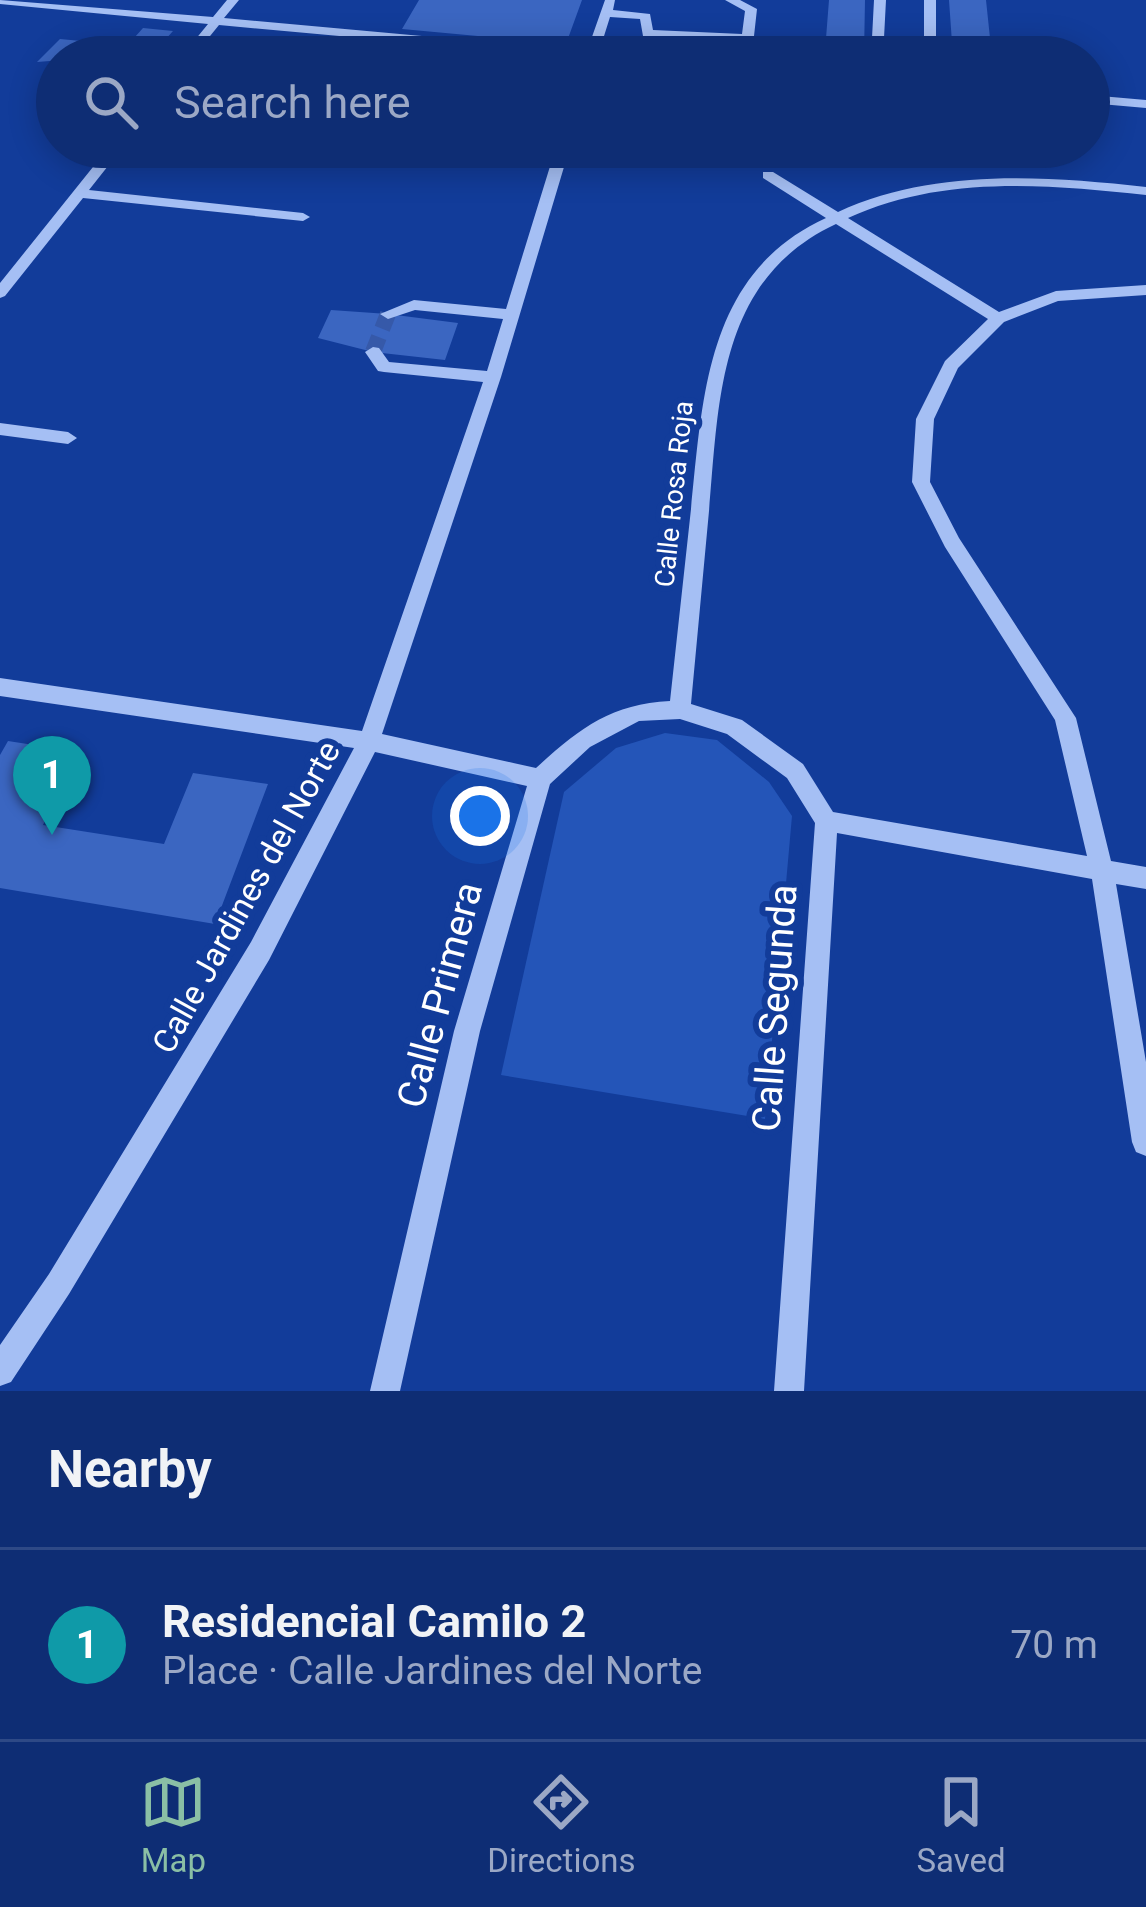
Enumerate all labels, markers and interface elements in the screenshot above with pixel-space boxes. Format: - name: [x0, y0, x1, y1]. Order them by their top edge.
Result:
- search box: [36, 36, 1110, 168]
- icon: search: [78, 69, 144, 135]
- text: Search here: [174, 76, 411, 129]
- street label: Calle Rosa Roja: [648, 399, 700, 589]
- street label: Calle Jardines del Norte: [144, 734, 348, 1060]
- pin: 1: [13, 736, 91, 835]
- your location: [450, 786, 510, 846]
- street label: Calle Primera: [388, 877, 492, 1113]
- street label: Calle Segunda: [743, 883, 807, 1133]
- text: Nearby: [48, 1440, 212, 1499]
- text: Residencial Camilo 2: [162, 1595, 586, 1648]
- text: 1: [76, 1622, 98, 1668]
- text: 70 m: [1010, 1622, 1098, 1668]
- text: Place · Calle Jardines del Norte: [162, 1648, 702, 1694]
- tab: Map: [140, 1769, 206, 1880]
- tab: Directions: [487, 1769, 636, 1880]
- tab: Saved: [916, 1769, 1006, 1880]

